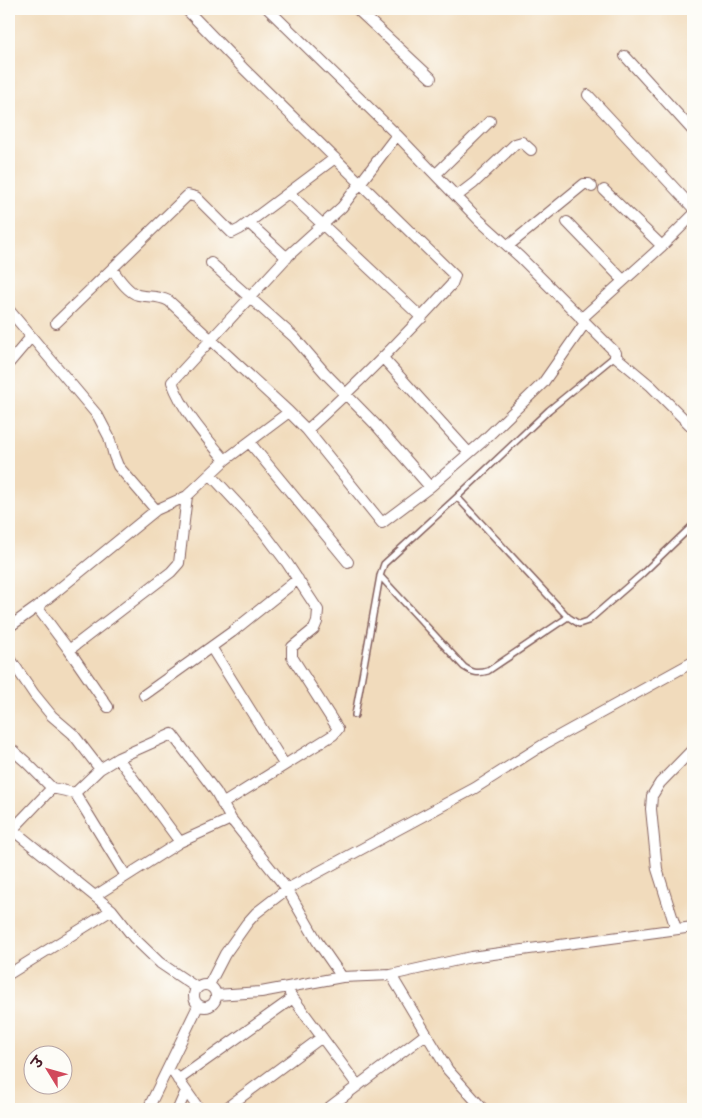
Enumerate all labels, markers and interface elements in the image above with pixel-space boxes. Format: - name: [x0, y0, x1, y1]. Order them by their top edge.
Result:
- north arrow: [22, 1046, 72, 1096]
- text: उ: [26, 1052, 51, 1075]

